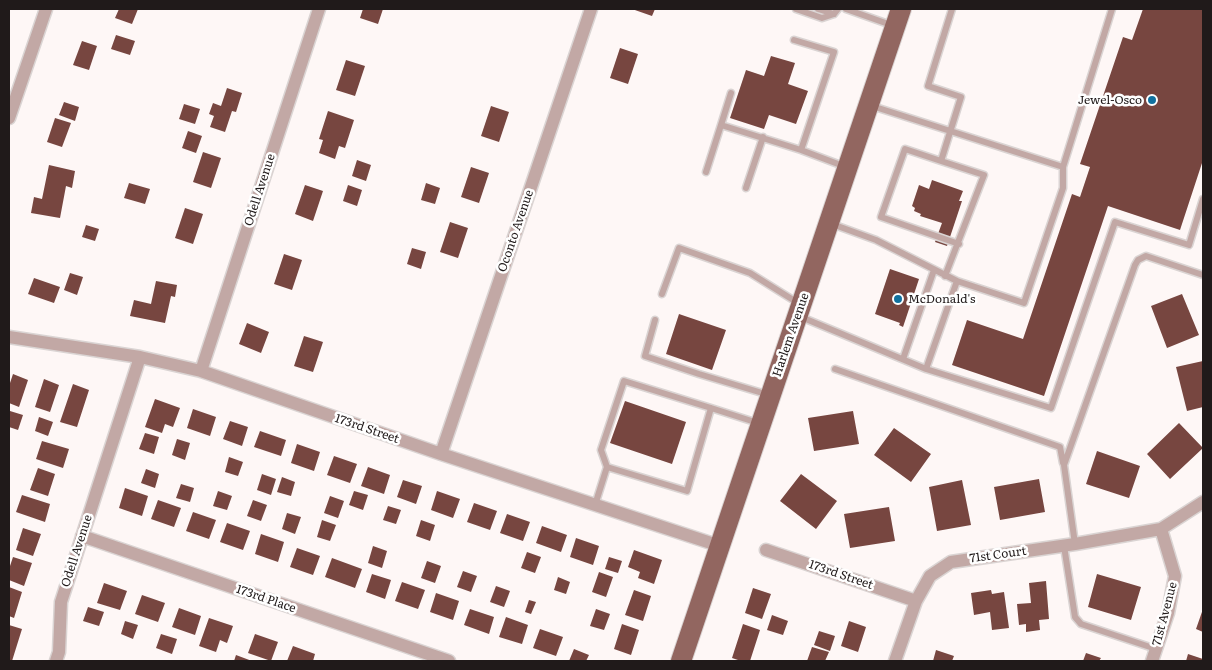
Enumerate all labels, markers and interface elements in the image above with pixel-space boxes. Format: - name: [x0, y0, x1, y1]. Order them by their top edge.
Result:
- place label: Jewel-Osco: [1078, 93, 1142, 107]
- marker: Jewel-Osco: [1146, 94, 1158, 106]
- street label: Odell Avenue: [242, 152, 278, 228]
- street label: Oconto Avenue: [495, 188, 537, 274]
- street label: Harlem Avenue: [770, 291, 812, 379]
- place label: McDonald's: [908, 292, 975, 306]
- marker: McDonald's: [892, 293, 904, 305]
- street label: 173rd Street: [333, 411, 401, 447]
- street label: Odell Avenue: [59, 513, 95, 589]
- street label: 71st Court: [969, 544, 1027, 566]
- street label: 173rd Street: [807, 557, 875, 593]
- street label: 71st Avenue: [1150, 580, 1180, 648]
- street label: 173rd Place: [234, 582, 298, 616]

